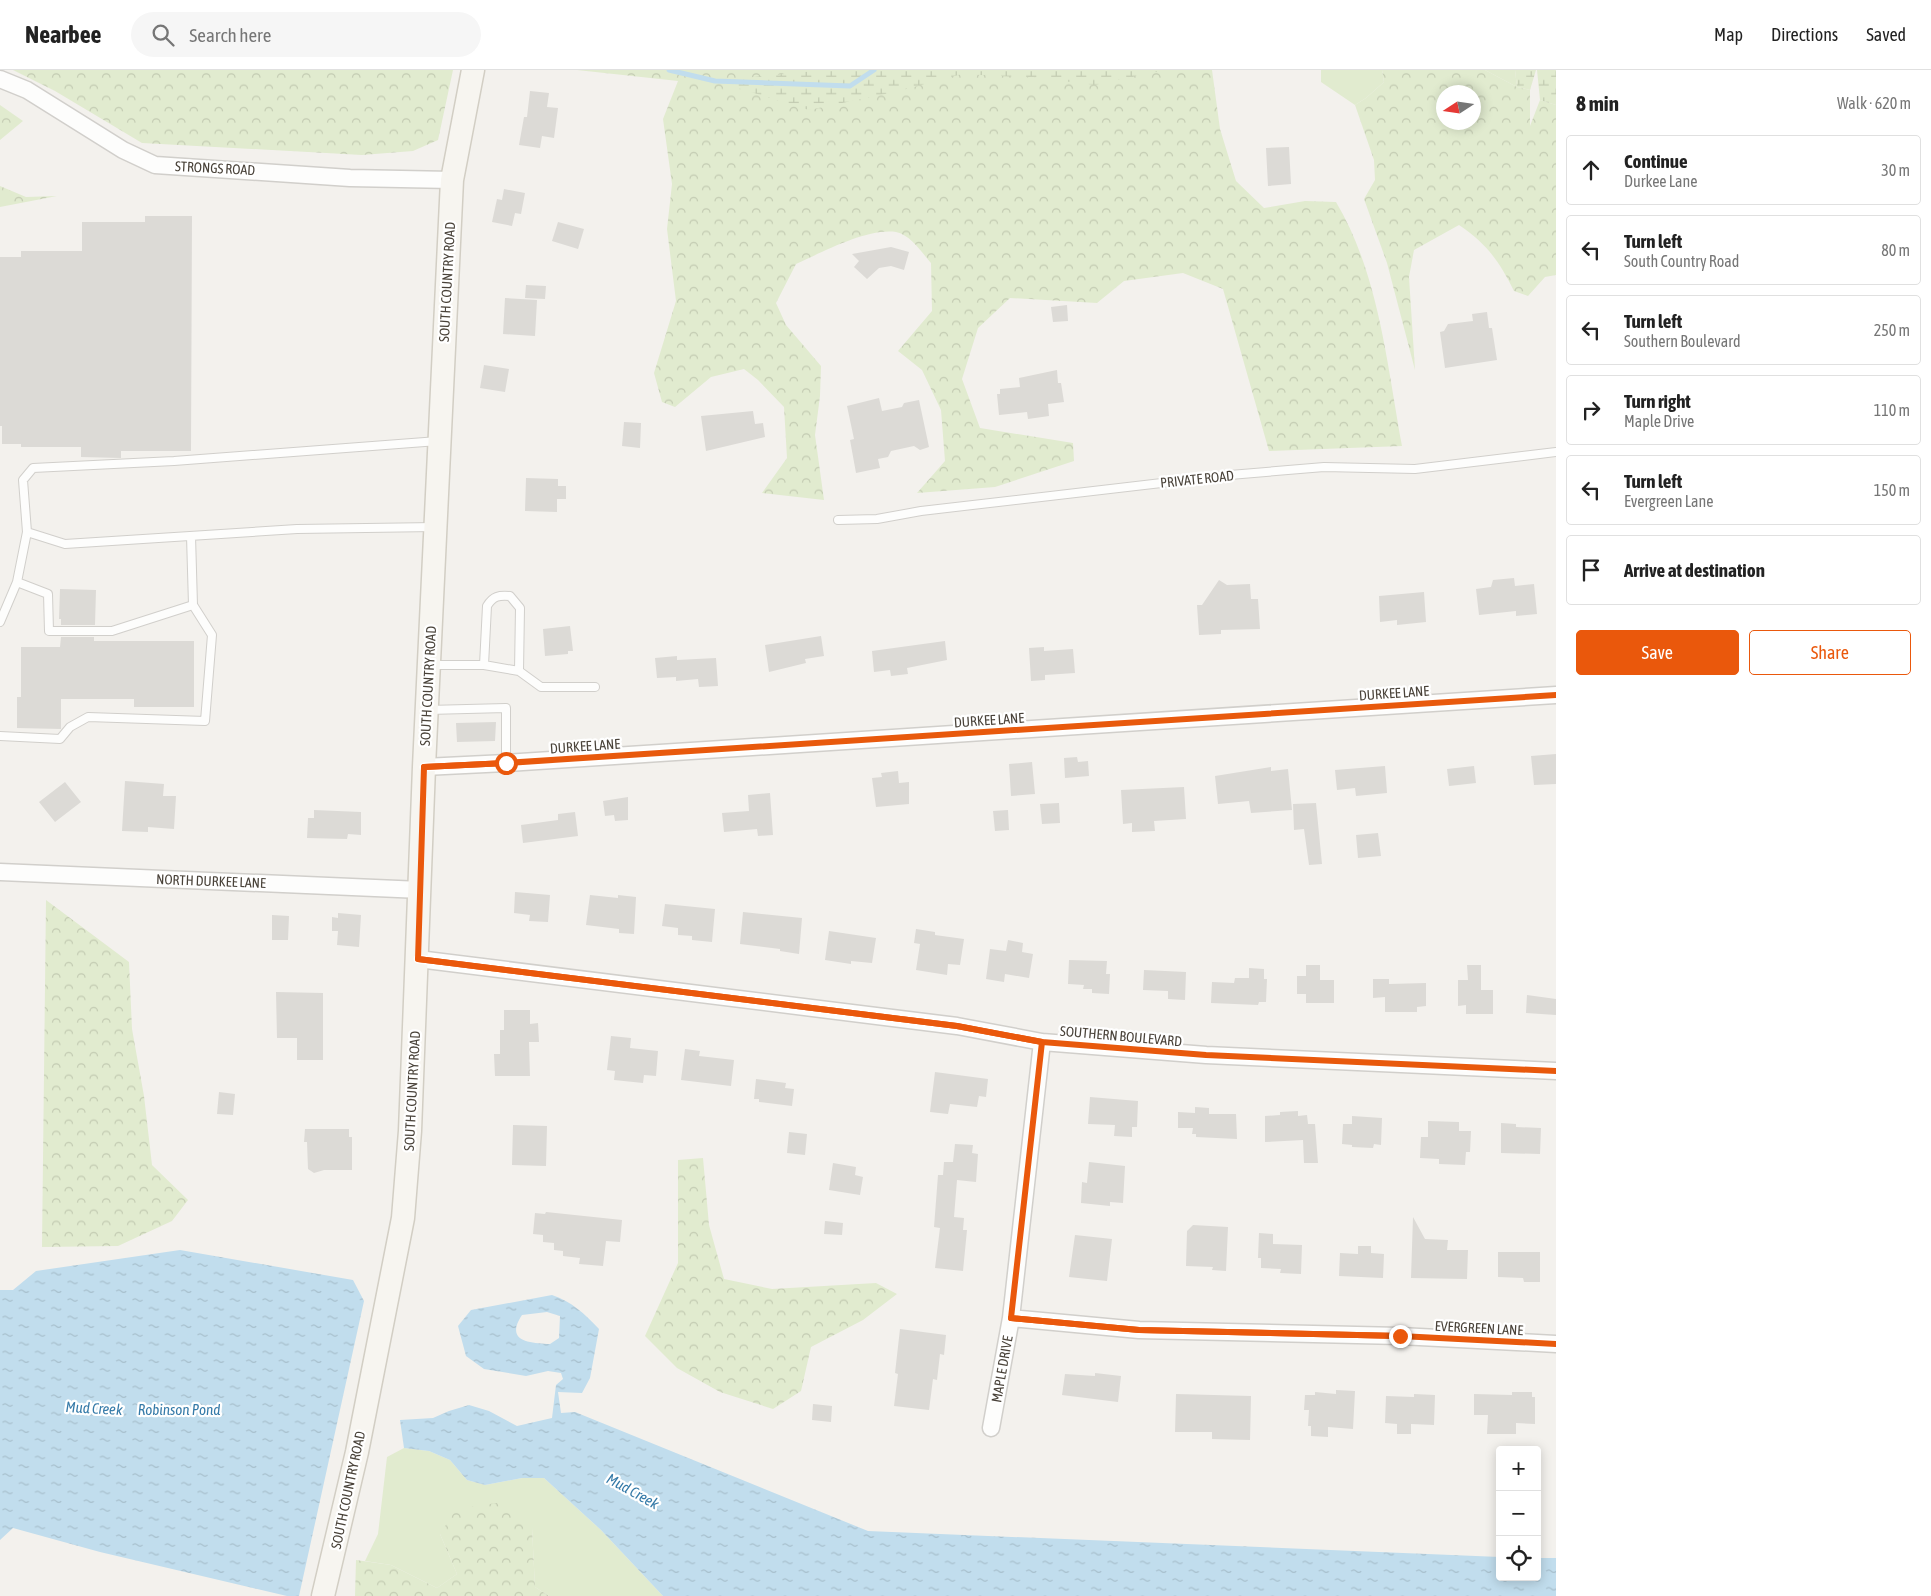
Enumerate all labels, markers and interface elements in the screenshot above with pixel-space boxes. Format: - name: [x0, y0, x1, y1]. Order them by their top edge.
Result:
- search box: [131, 12, 481, 57]
- text: Nearbee: [25, 21, 101, 48]
- icon: search: [149, 21, 177, 49]
- text: Search here: [189, 24, 271, 46]
- text: Map: [1714, 24, 1743, 45]
- text: Directions: [1771, 24, 1838, 45]
- text: Saved: [1866, 24, 1906, 45]
- north arrow: [1436, 85, 1481, 130]
- text: 8 min: [1576, 91, 1619, 115]
- text: Walk · 620 m: [1837, 94, 1911, 112]
- text: Continue: [1624, 150, 1688, 172]
- icon: ahead: [1577, 156, 1605, 184]
- street label: STRONGS ROAD: [174, 158, 256, 178]
- text: 30 m: [1881, 161, 1910, 179]
- text: Durkee Lane: [1624, 172, 1697, 190]
- street label: SOUTH COUNTRY ROAD: [436, 221, 458, 342]
- text: Turn left: [1624, 230, 1682, 252]
- icon: left: [1577, 236, 1605, 264]
- text: 80 m: [1881, 241, 1910, 259]
- text: South Country Road: [1624, 252, 1739, 270]
- text: Turn left: [1624, 310, 1682, 332]
- icon: left: [1577, 316, 1605, 344]
- text: 250 m: [1874, 321, 1910, 339]
- text: Southern Boulevard: [1624, 332, 1740, 350]
- text: Turn right: [1624, 390, 1691, 412]
- icon: right: [1577, 396, 1605, 424]
- text: 110 m: [1874, 401, 1910, 419]
- text: Maple Drive: [1624, 412, 1694, 430]
- street label: PRIVATE ROAD: [1159, 467, 1235, 491]
- text: Turn left: [1624, 470, 1682, 492]
- icon: left: [1577, 476, 1605, 504]
- text: 150 m: [1874, 481, 1910, 499]
- text: Evergreen Lane: [1624, 492, 1713, 510]
- icon: arrive: [1577, 556, 1605, 584]
- text: Arrive at destination: [1624, 559, 1765, 581]
- street label: SOUTH COUNTRY ROAD: [417, 625, 439, 746]
- button: Save: [1576, 630, 1739, 675]
- button: Share: [1749, 630, 1911, 675]
- street label: DURKEE LANE: [1358, 683, 1430, 703]
- street label: DURKEE LANE: [953, 710, 1025, 730]
- street label: DURKEE LANE: [549, 736, 621, 756]
- route start: [495, 752, 518, 775]
- street label: NORTH DURKEE LANE: [156, 871, 266, 891]
- street label: SOUTHERN BOULEVARD: [1059, 1023, 1183, 1049]
- street label: SOUTH COUNTRY ROAD: [401, 1030, 423, 1151]
- street label: EVERGREEN LANE: [1434, 1318, 1524, 1338]
- route end: [1389, 1325, 1412, 1348]
- street label: MAPLE DRIVE: [988, 1334, 1016, 1404]
- water label: Mud Creek: [65, 1398, 123, 1418]
- water label: Robinson Pond: [138, 1401, 220, 1418]
- street label: SOUTH COUNTRY ROAD: [328, 1429, 368, 1550]
- map controls: [1496, 1446, 1541, 1581]
- button: +: [1496, 1446, 1541, 1491]
- water label: Mud Creek: [604, 1470, 662, 1512]
- button: −: [1496, 1491, 1541, 1536]
- button: locate: [1496, 1536, 1541, 1581]

